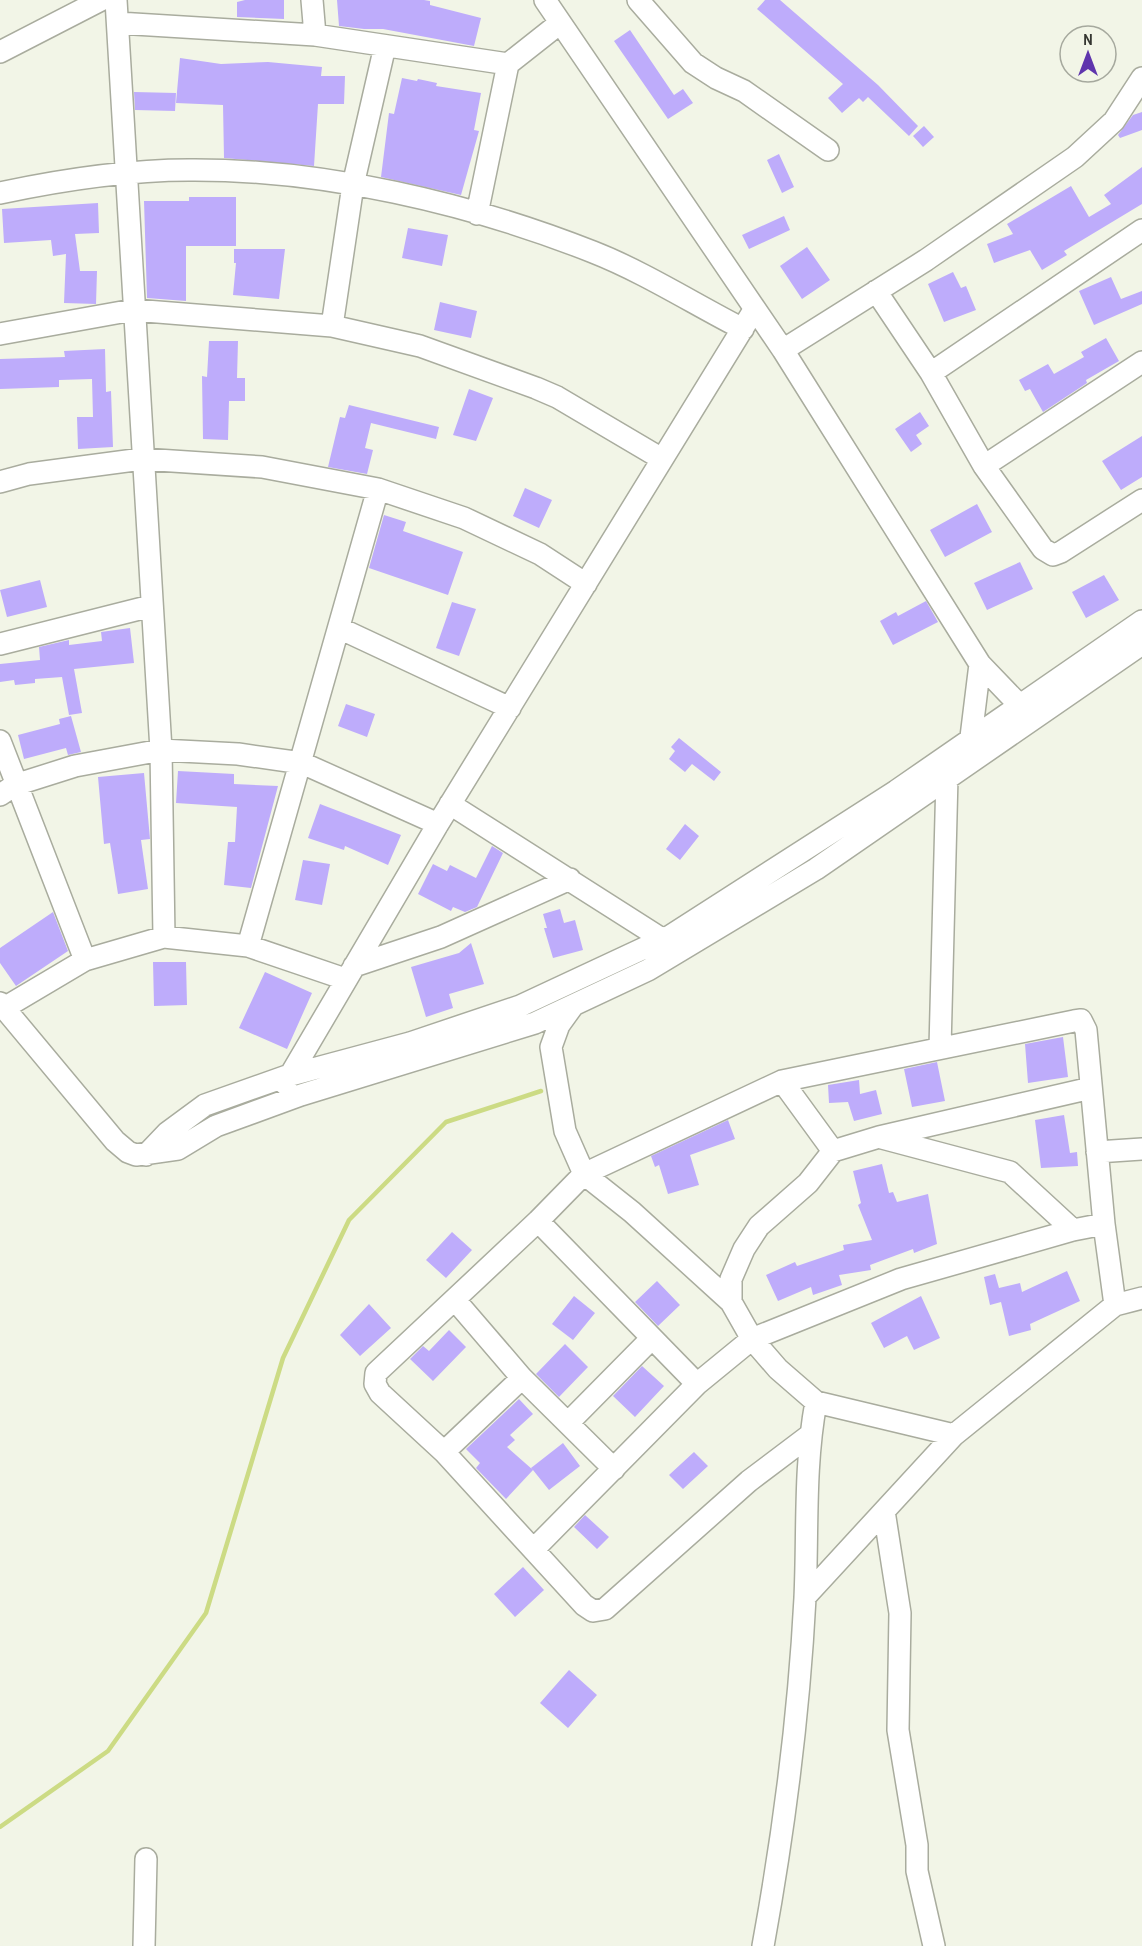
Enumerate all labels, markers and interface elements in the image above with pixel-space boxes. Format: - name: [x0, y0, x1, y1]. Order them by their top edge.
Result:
- north arrow: [1058, 24, 1118, 84]
- text: N: [1083, 28, 1093, 50]

